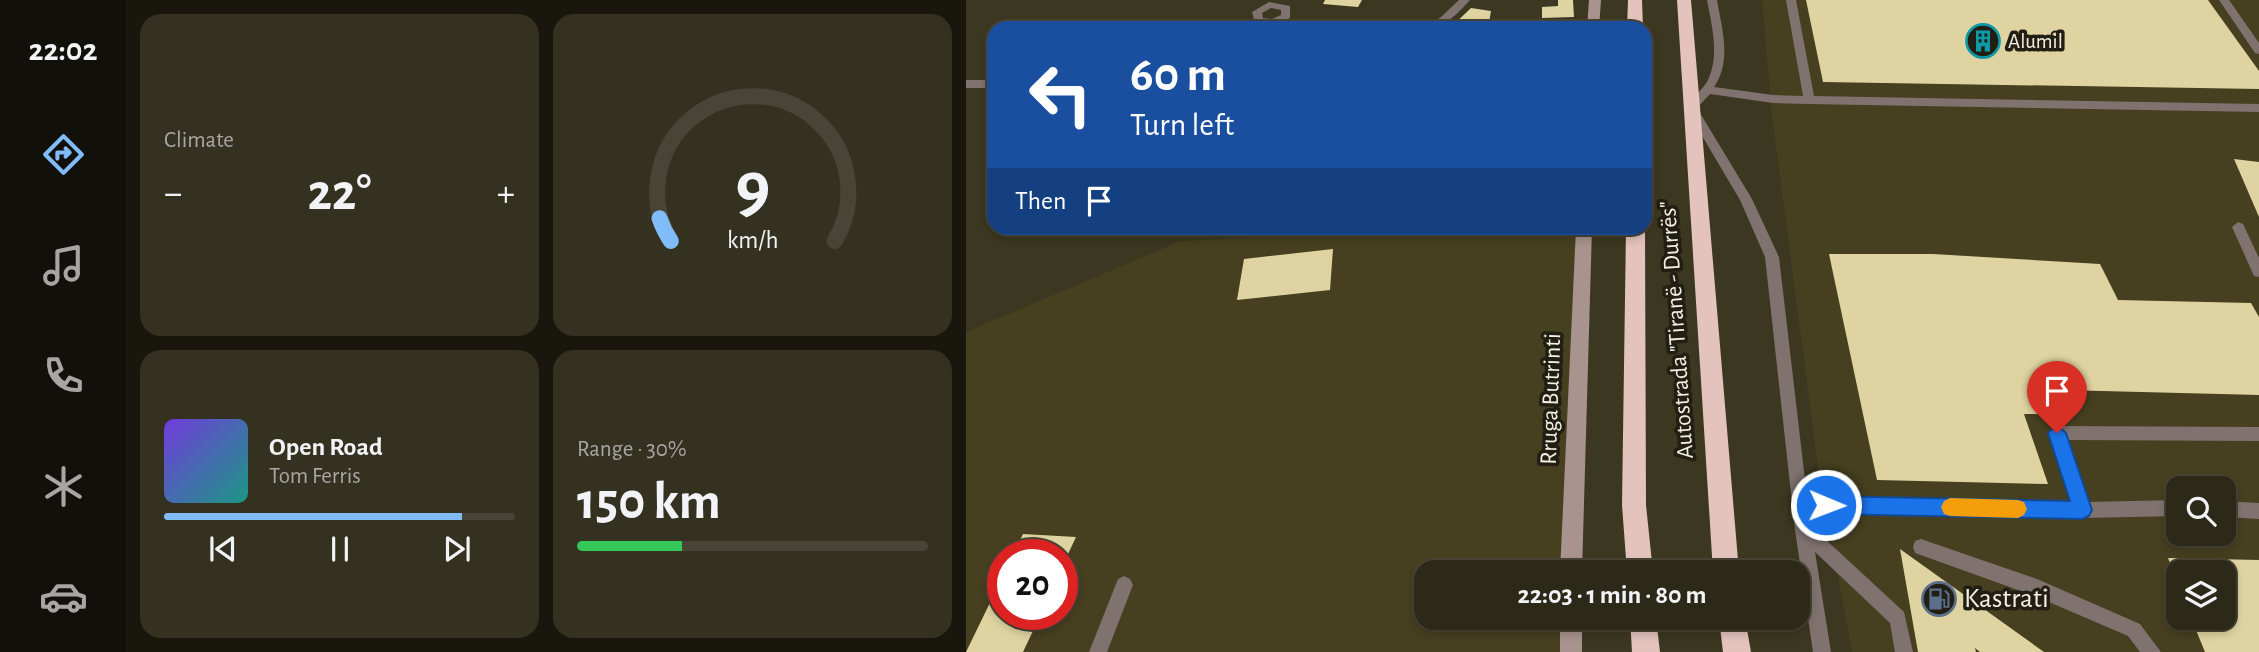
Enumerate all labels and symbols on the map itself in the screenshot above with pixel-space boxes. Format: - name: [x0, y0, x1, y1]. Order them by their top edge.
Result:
- building icon: Alumil: [1964, 22, 2002, 60]
- place label: Alumil: [2008, 31, 2063, 52]
- street label: Autostrada "Tiranë - Durrës": [1656, 200, 1698, 460]
- street label: Rruga Butrinti: [1537, 333, 1565, 465]
- pin: [2027, 361, 2087, 433]
- position arrow: [1789, 468, 1863, 542]
- speed limit sign: 20: [987, 539, 1078, 630]
- fuel station icon: Kastrati: [1920, 580, 1958, 618]
- place label: Kastrati: [1964, 585, 2049, 613]

